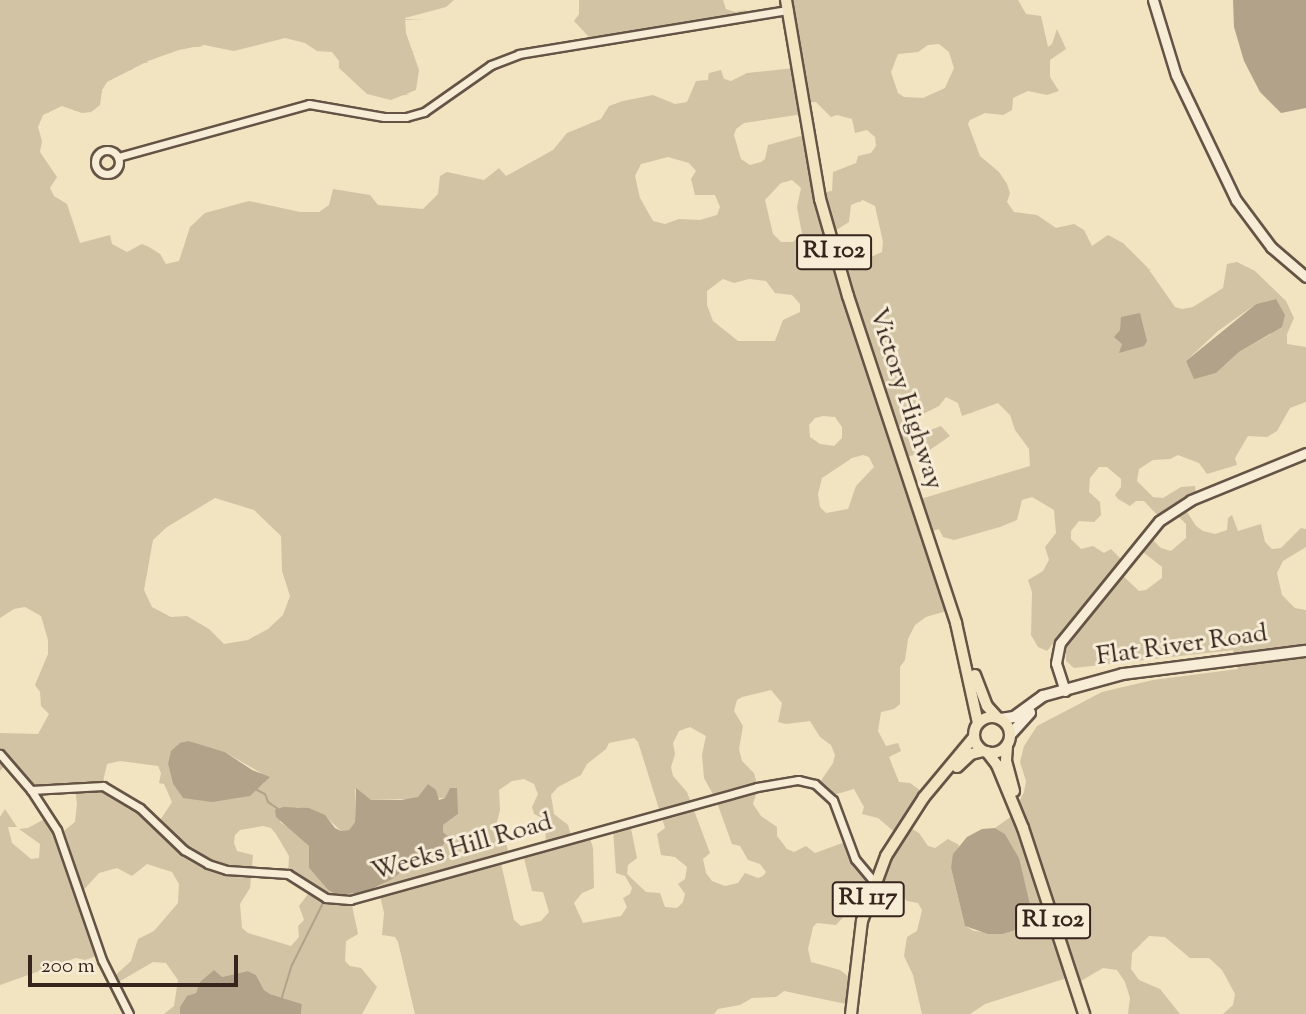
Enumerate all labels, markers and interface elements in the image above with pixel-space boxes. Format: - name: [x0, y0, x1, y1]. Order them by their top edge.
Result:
- road number: RI 102: [796, 232, 872, 272]
- street label: Victory Highway: [861, 304, 949, 494]
- street label: Flat River Road: [1094, 619, 1270, 673]
- street label: Weeks Hill Road: [368, 807, 556, 889]
- road number: RI 117: [831, 878, 905, 919]
- road number: RI 102: [1014, 901, 1092, 942]
- scale bar: [32, 940, 242, 984]
- text: 200 m: [41, 952, 95, 982]

